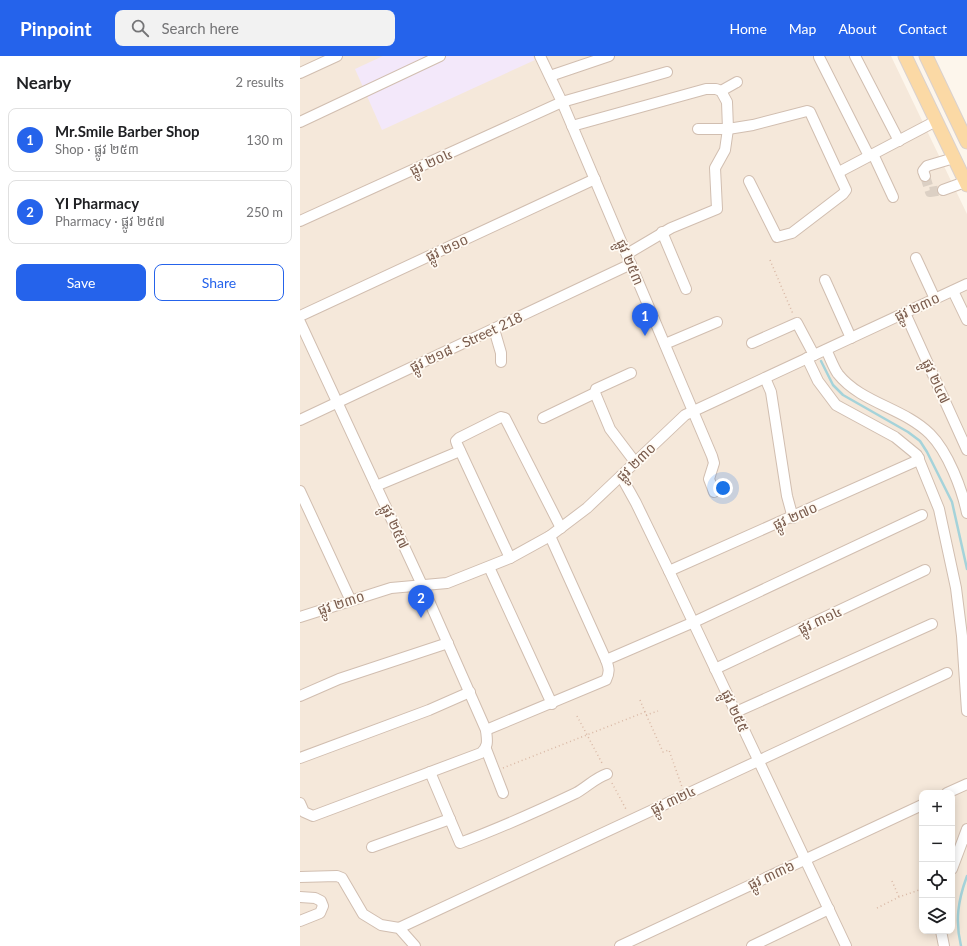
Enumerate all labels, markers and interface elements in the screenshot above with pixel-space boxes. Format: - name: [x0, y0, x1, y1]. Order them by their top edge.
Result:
- search box: [115, 10, 395, 46]
- text: Pinpoint: [20, 17, 91, 40]
- icon: search: [129, 17, 151, 39]
- text: Search here: [161, 19, 239, 37]
- text: Home: [729, 20, 767, 37]
- text: Map: [789, 20, 816, 37]
- text: About: [838, 20, 876, 37]
- text: Contact: [898, 20, 947, 37]
- text: Nearby: [16, 72, 71, 93]
- text: 2 results: [236, 74, 284, 90]
- text: Mr.Smile Barber Shop: [55, 122, 200, 140]
- text: 1: [26, 132, 34, 148]
- text: 130 m: [246, 132, 283, 148]
- text: Shop · ផ្លូវ ២៥៣: [55, 141, 139, 157]
- street label: ផ្លូវ ២០៤: [407, 145, 457, 182]
- text: YI Pharmacy: [55, 194, 139, 212]
- text: 2: [26, 204, 34, 220]
- text: 250 m: [246, 204, 283, 220]
- text: Pharmacy · ផ្លូវ ២៥៧: [55, 213, 165, 229]
- street label: ផ្លូវ ២១០: [423, 230, 473, 269]
- street label: ផ្លូវ ២៥៣: [609, 236, 648, 289]
- button: Save: [16, 264, 146, 301]
- button: Share: [154, 264, 284, 301]
- street label: ផ្លូវ ២៣០: [891, 289, 944, 328]
- pin: 1: [632, 303, 658, 336]
- street label: ផ្លូវ ២១៨ - Street 218: [407, 308, 527, 379]
- street label: ផ្លូវ ២៤៧: [915, 356, 954, 408]
- street label: ផ្លូវ ២៣០: [612, 439, 662, 488]
- your location: [713, 478, 733, 498]
- street label: ផ្លូវ ២៧០: [770, 498, 822, 537]
- street label: ផ្លូវ ២៥៧: [374, 501, 413, 553]
- pin: 2: [408, 585, 434, 618]
- street label: ផ្លូវ ២៣០: [315, 587, 368, 622]
- street label: ផ្លូវ ៣១៤: [795, 602, 846, 641]
- street label: ផ្លូវ ២៥៥: [714, 687, 753, 737]
- street label: ផ្លូវ ៣២៤: [647, 782, 700, 821]
- map controls: [919, 790, 955, 934]
- button: +: [919, 790, 955, 826]
- button: −: [919, 826, 955, 862]
- street label: ផ្លូវ ៣៣៦: [745, 856, 799, 897]
- button: locate: [919, 862, 955, 898]
- button: layers: [919, 898, 955, 934]

